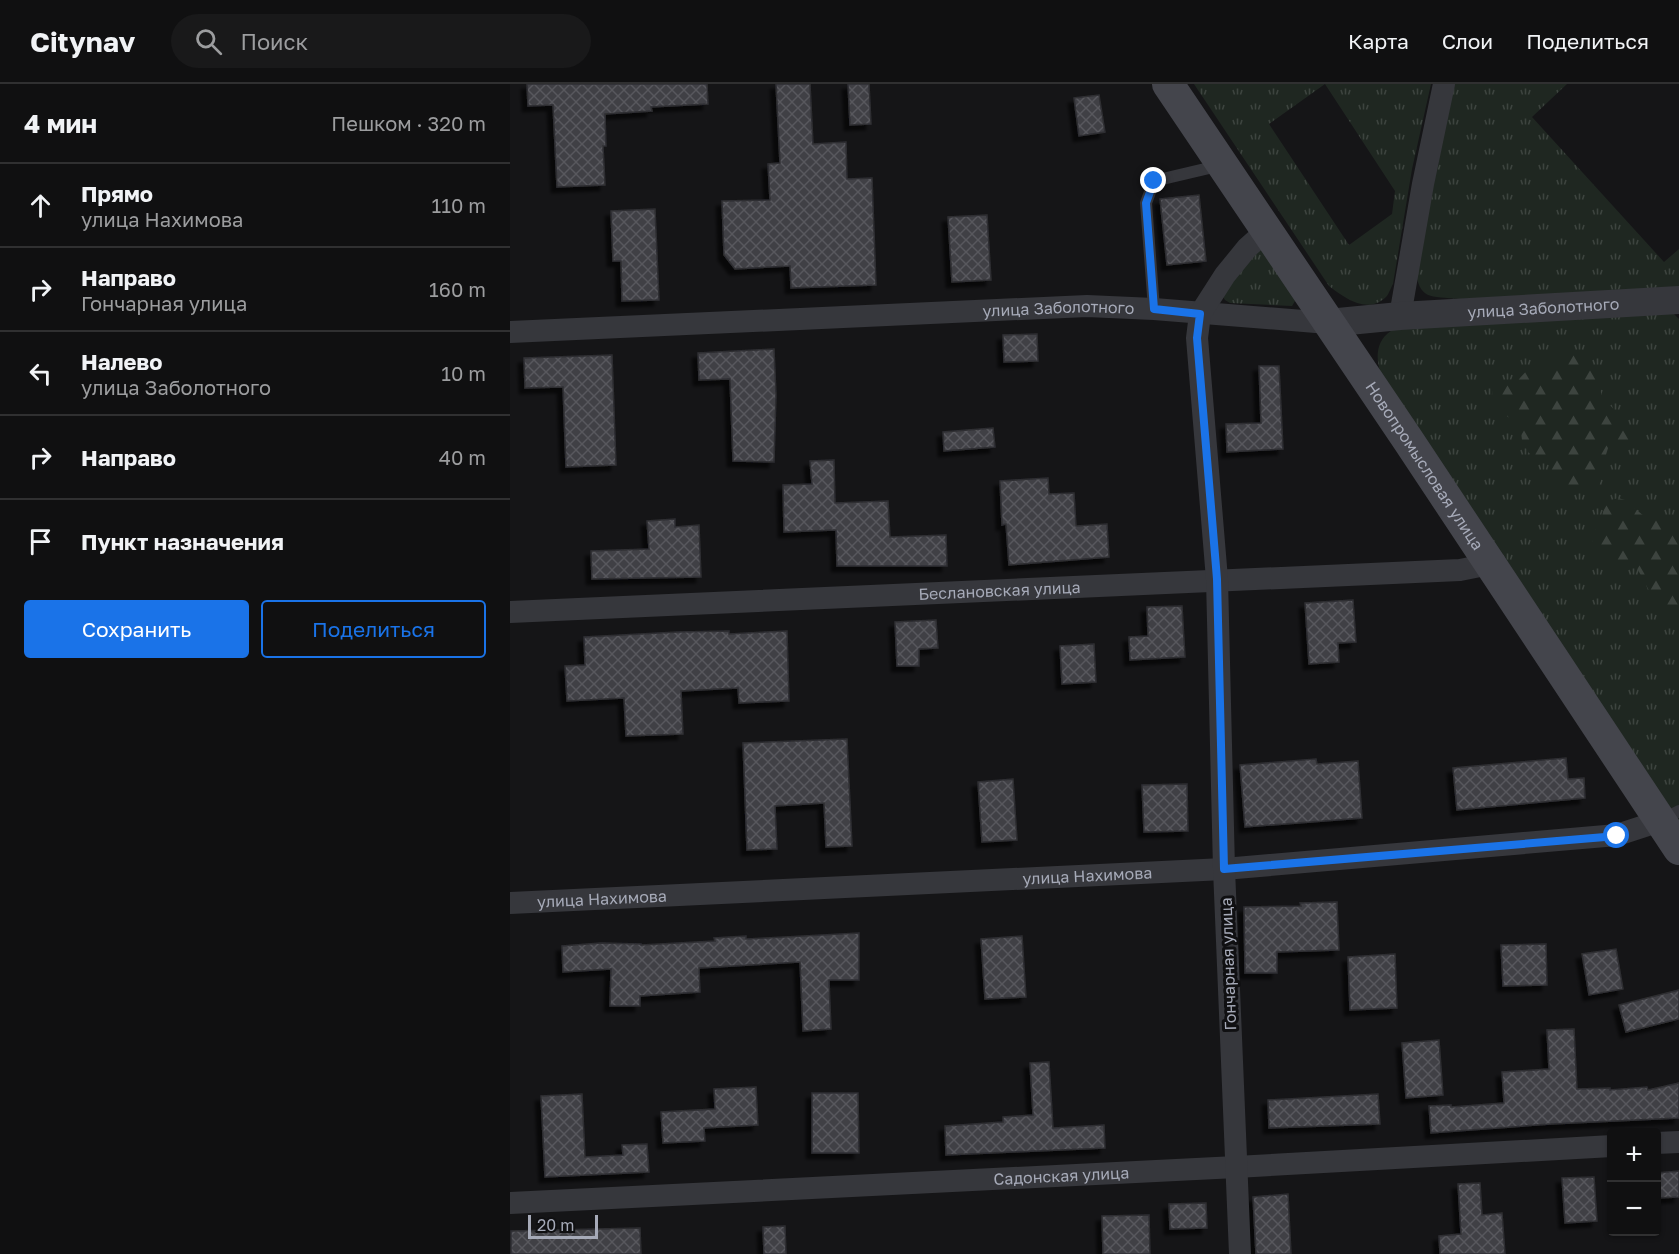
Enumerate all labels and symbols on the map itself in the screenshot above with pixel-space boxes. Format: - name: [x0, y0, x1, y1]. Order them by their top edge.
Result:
- route end: [1140, 167, 1166, 193]
- street label: улица Заболотного: [1467, 293, 1620, 322]
- street label: улица Заболотного: [982, 296, 1135, 321]
- street label: Новопромысловая улица: [1361, 377, 1488, 554]
- street label: Беслановская улица: [918, 577, 1081, 604]
- route start: [1603, 822, 1629, 848]
- street label: улица Нахимова: [1022, 862, 1153, 889]
- street label: улица Нахимова: [537, 886, 667, 912]
- street label: Гончарная улица: [1216, 897, 1240, 1031]
- street label: Садонская улица: [993, 1162, 1130, 1189]
- scale bar: [528, 1212, 598, 1240]

